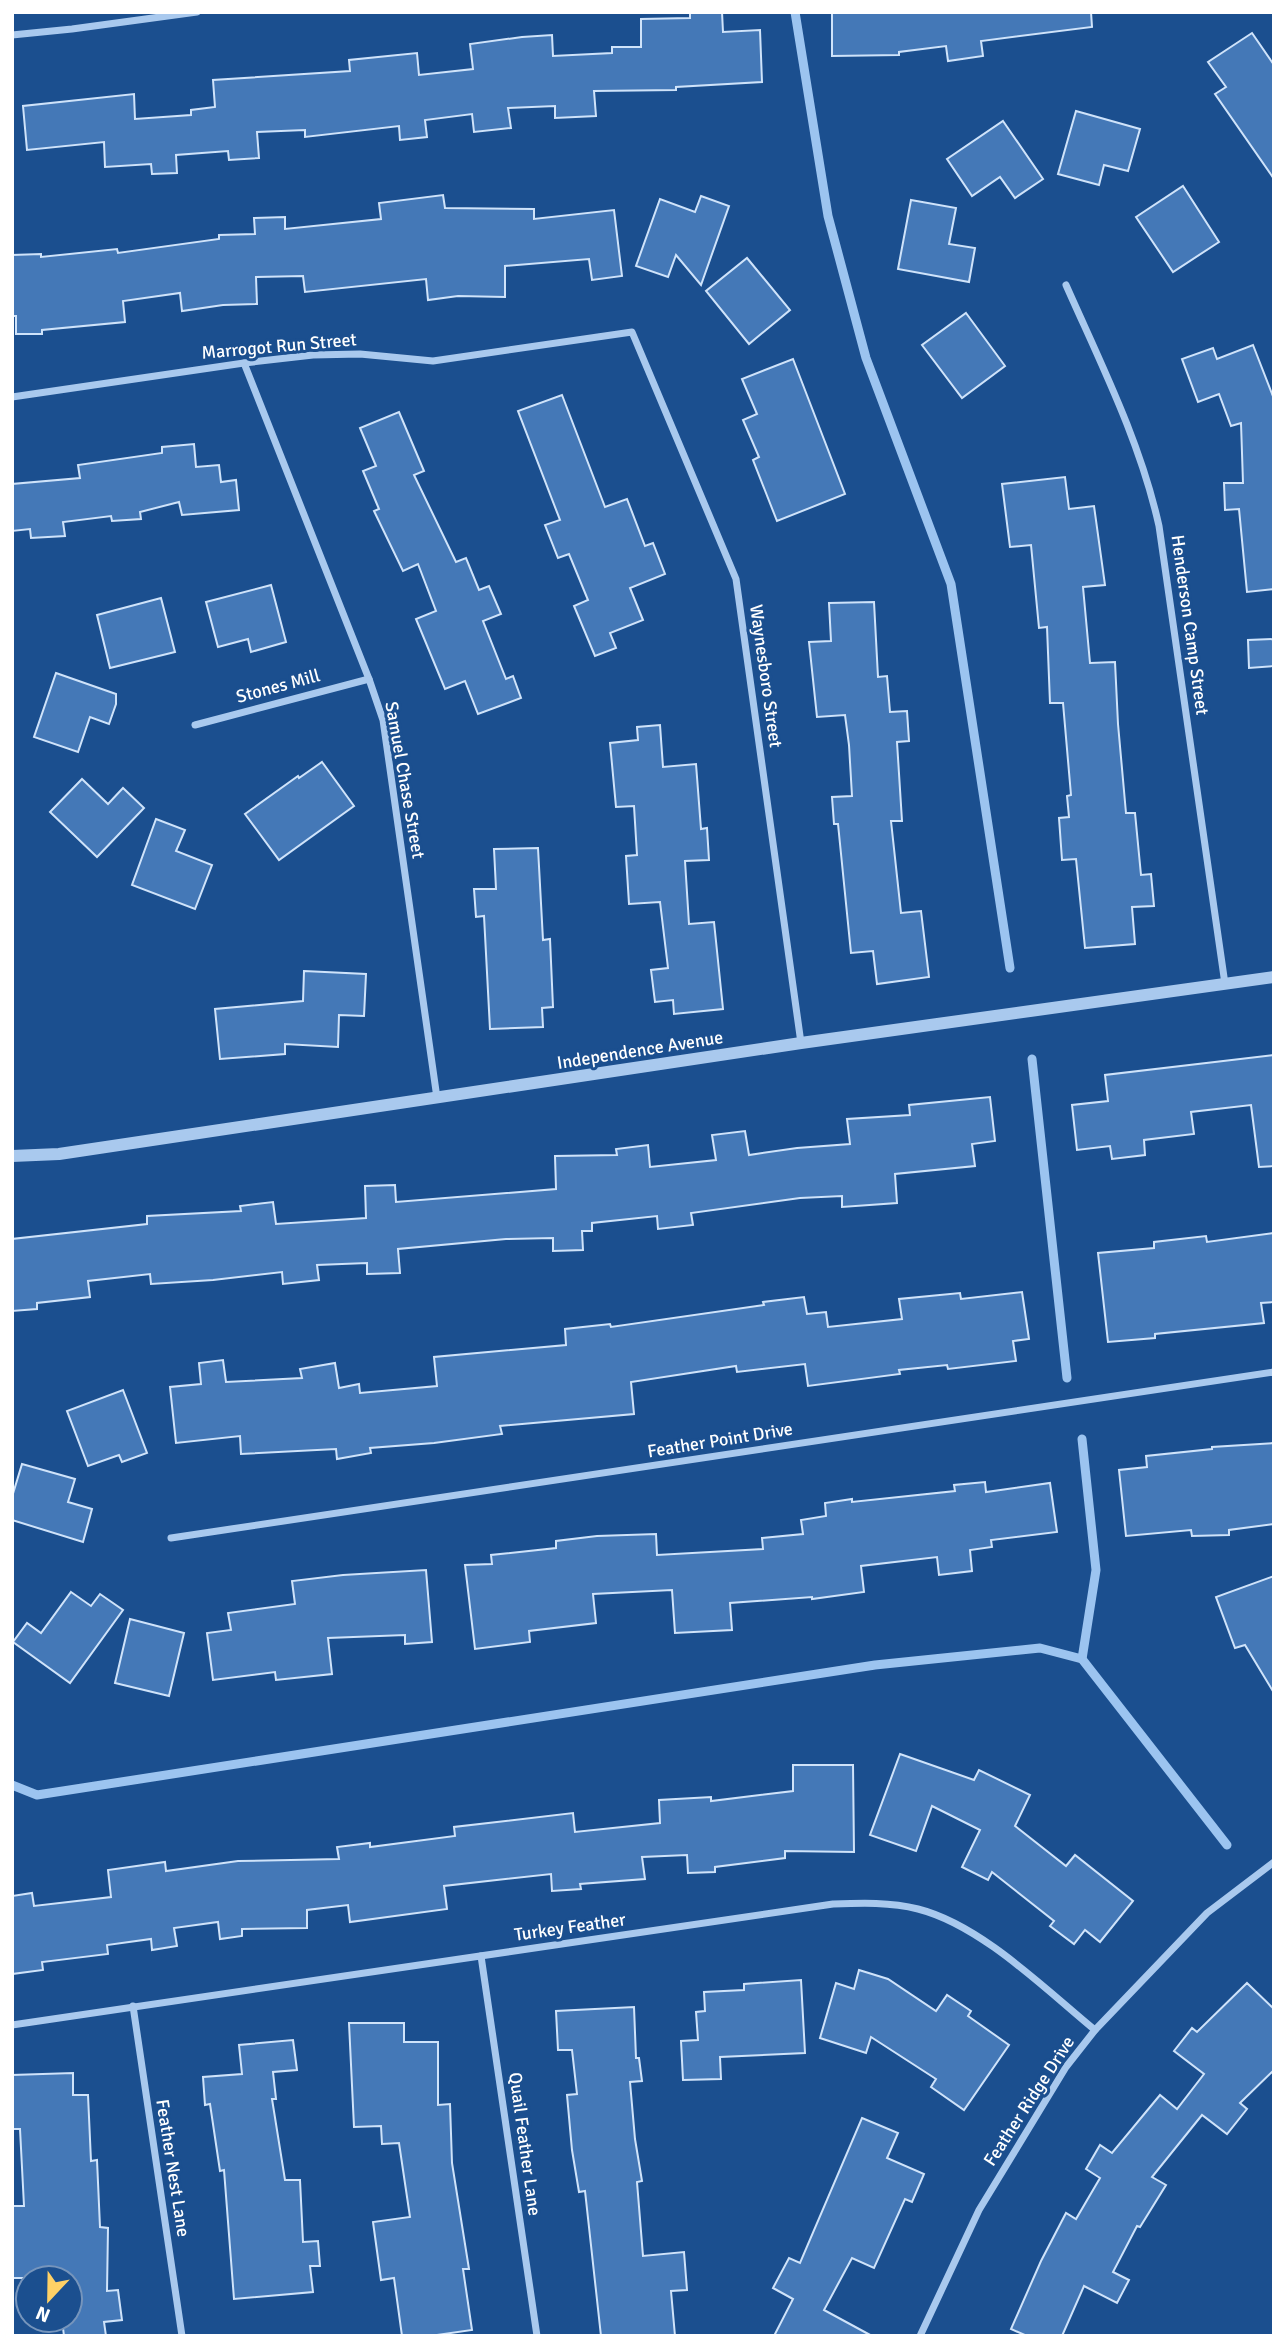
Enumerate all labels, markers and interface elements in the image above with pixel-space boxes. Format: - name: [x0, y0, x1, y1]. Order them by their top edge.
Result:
- street label: Marrogot Run Street: [200, 328, 358, 364]
- street label: Henderson Camp Street: [1166, 533, 1214, 717]
- street label: Waynesboro Street: [745, 603, 787, 749]
- street label: Stones Mill: [234, 664, 322, 708]
- street label: Samuel Chase Street: [380, 700, 430, 860]
- street label: Independence Avenue: [555, 1026, 725, 1074]
- street label: Feather Point Drive: [646, 1418, 794, 1462]
- street label: Turkey Feather: [513, 1908, 627, 1946]
- street label: Feather Ridge Drive: [979, 2032, 1079, 2170]
- street label: Quail Feather Lane: [504, 2071, 546, 2217]
- street label: Feather Nest Lane: [151, 2098, 195, 2238]
- north arrow: [14, 2264, 84, 2334]
- text: N: [32, 2300, 54, 2327]

